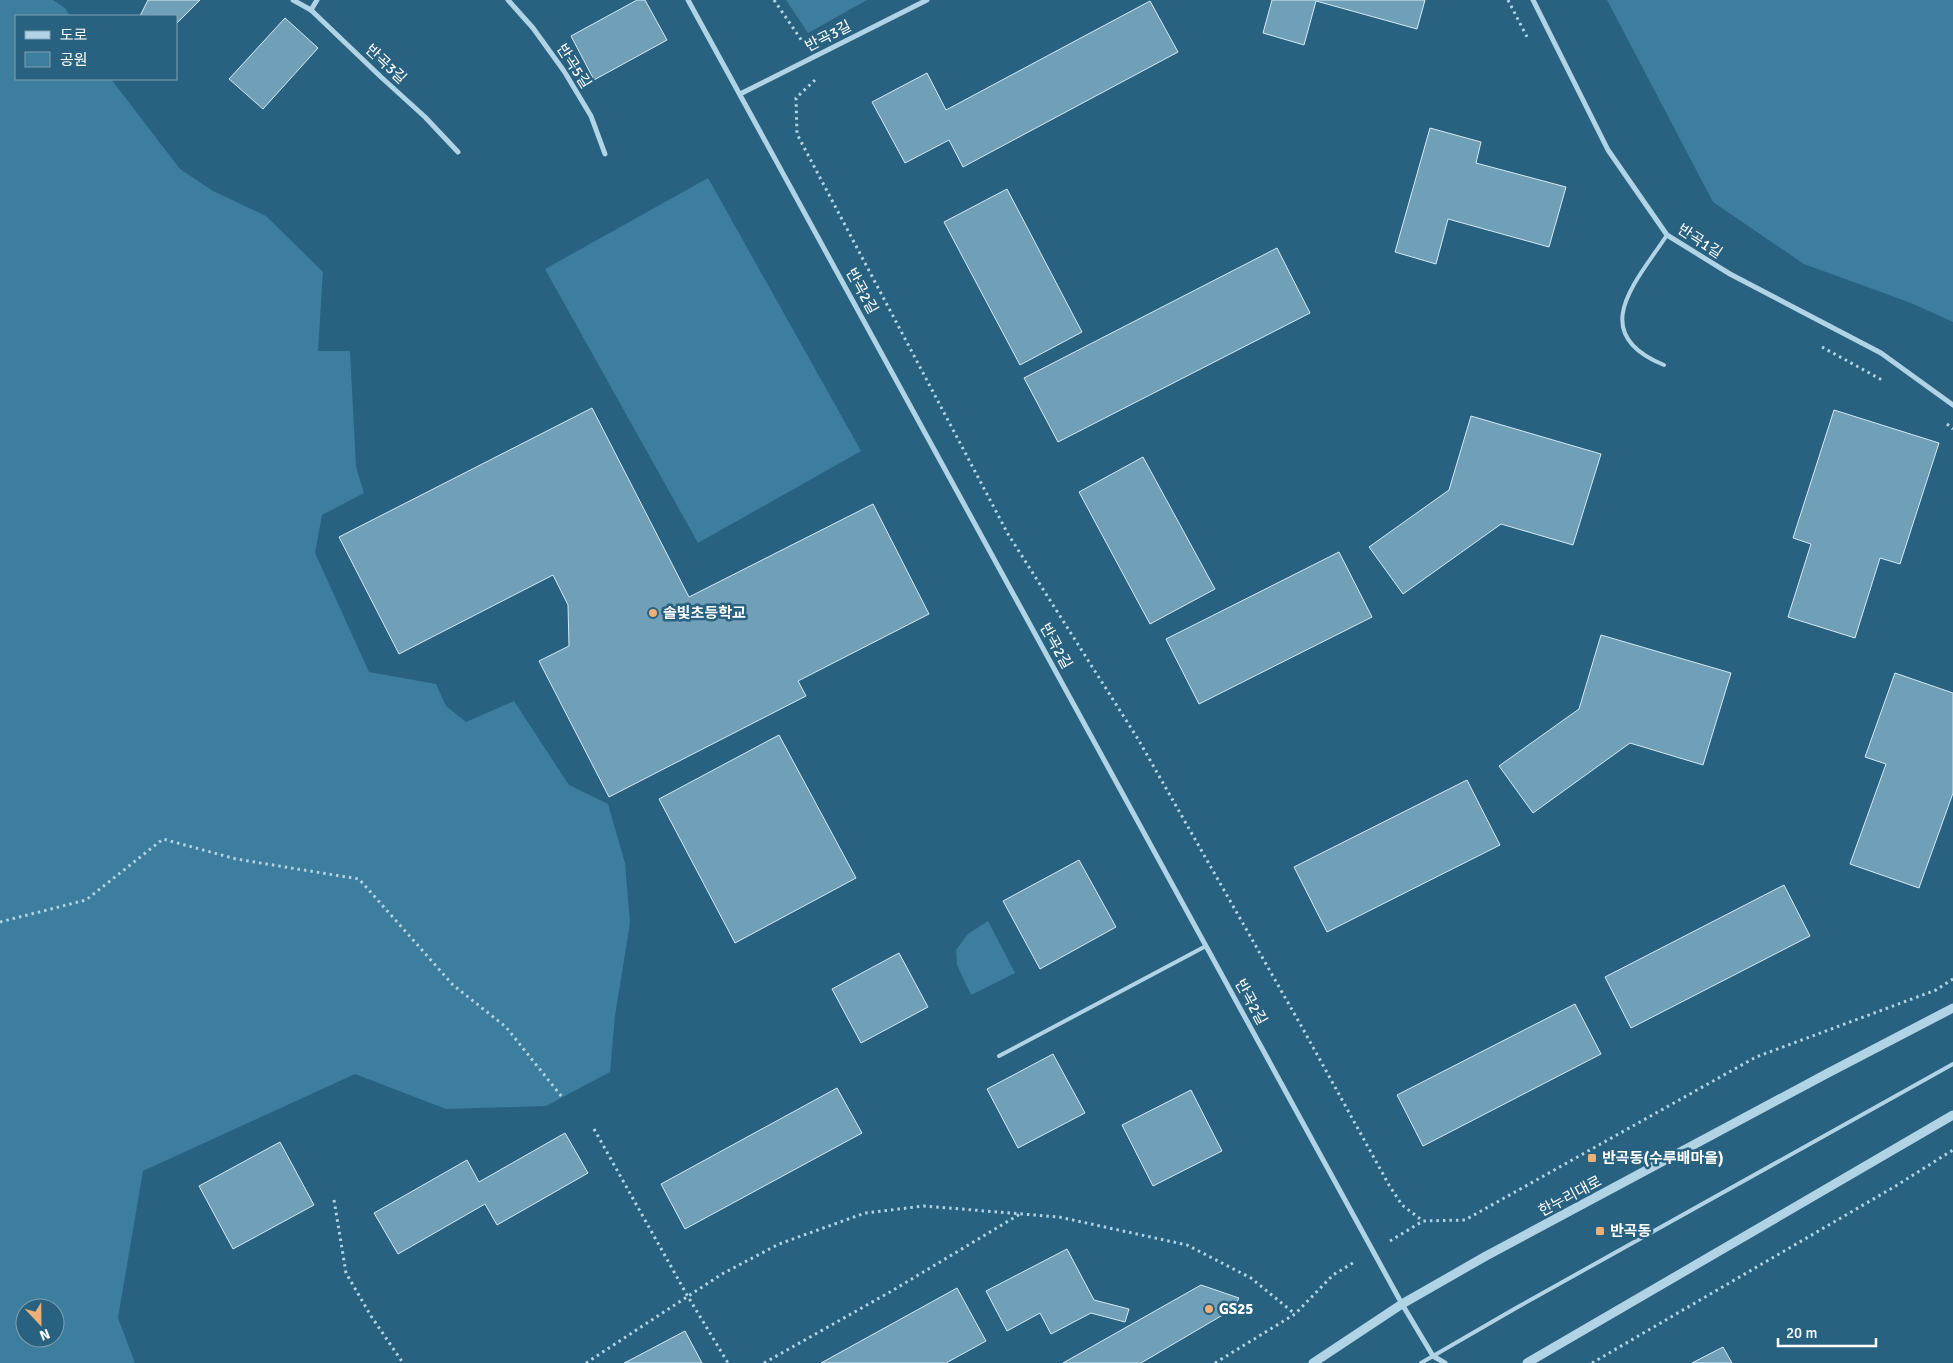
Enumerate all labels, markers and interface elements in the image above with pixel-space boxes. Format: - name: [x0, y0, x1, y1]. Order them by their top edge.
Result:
- legend: [15, 15, 178, 80]
- street label: 반곡3길: [802, 17, 854, 55]
- text: 도로: [60, 26, 88, 44]
- street label: 반곡5길: [553, 40, 595, 92]
- street label: 반곡3길: [362, 41, 410, 87]
- text: 공원: [60, 51, 88, 69]
- street label: 반곡1길: [1674, 220, 1726, 262]
- street label: 반곡2길: [842, 265, 882, 317]
- place label: 솔빛초등학교: [663, 604, 746, 622]
- marker: 솔빛초등학교: [647, 607, 659, 619]
- street label: 반곡2길: [1036, 620, 1076, 672]
- street label: 반곡2길: [1231, 976, 1271, 1028]
- place label: 반곡동(수루배마을): [1602, 1149, 1724, 1167]
- marker: 반곡동(수루배마을): [1586, 1152, 1598, 1164]
- street label: 한누리대로: [1535, 1172, 1605, 1220]
- place label: 반곡동: [1610, 1222, 1652, 1240]
- marker: 반곡동: [1594, 1225, 1606, 1237]
- north arrow: [15, 1298, 65, 1348]
- place label: GS25: [1219, 1300, 1253, 1318]
- marker: GS25: [1203, 1303, 1215, 1315]
- scale bar: [1778, 1316, 1876, 1348]
- text: 20 m: [1786, 1324, 1817, 1342]
- text: N: [37, 1325, 52, 1344]

